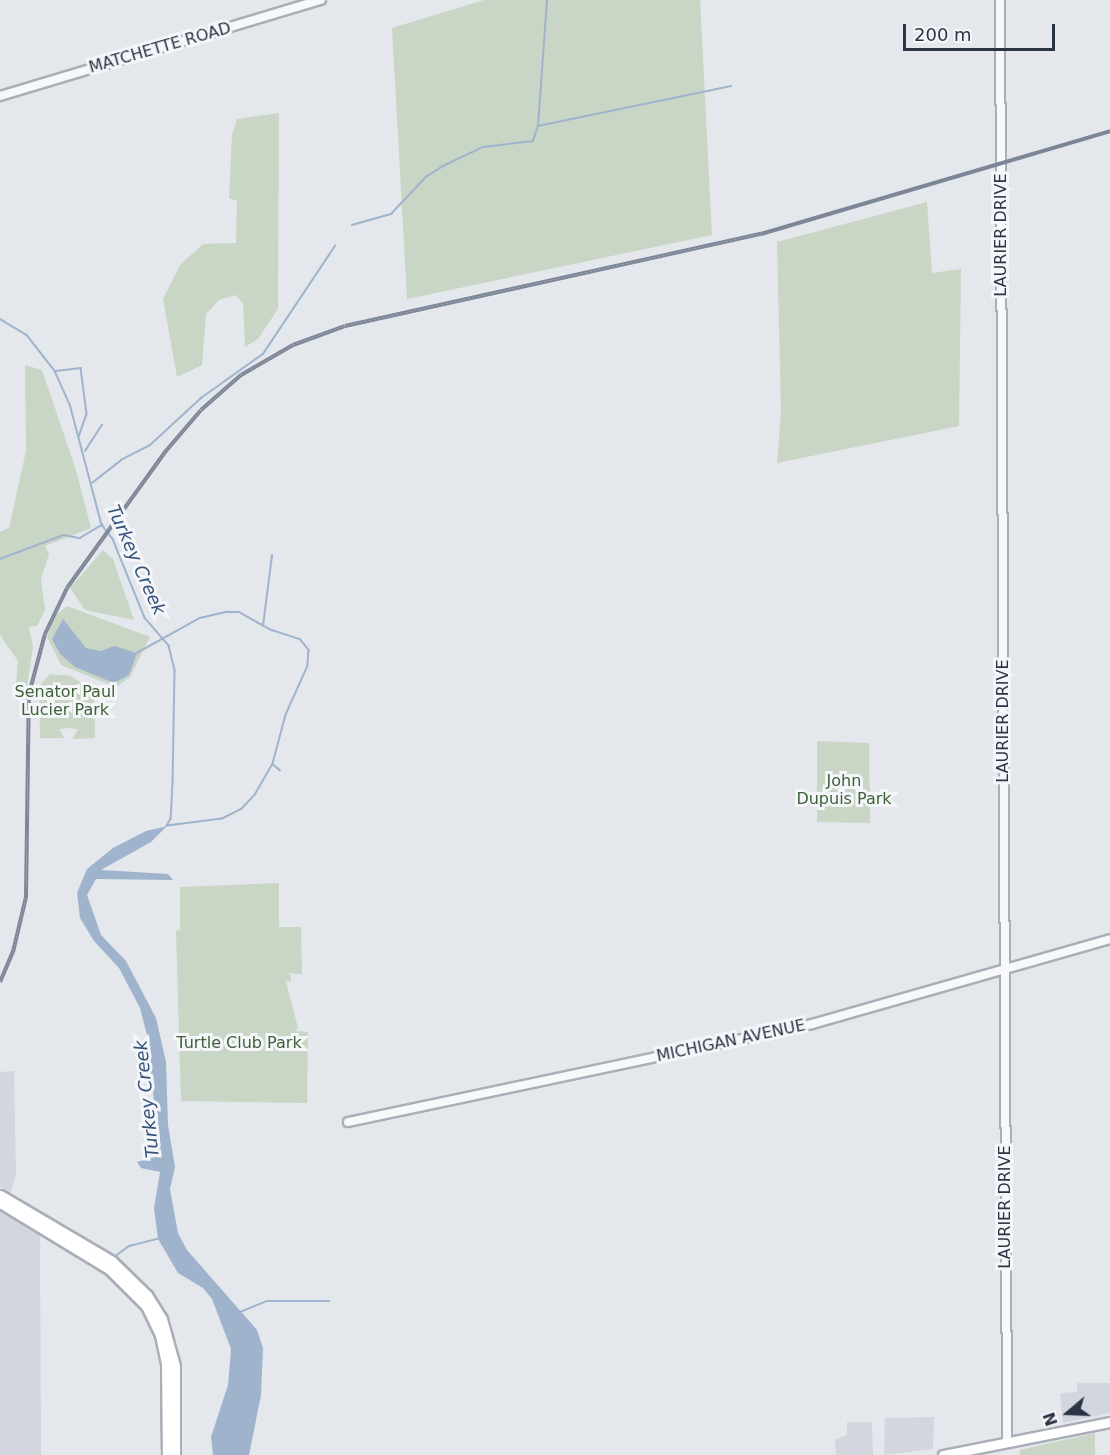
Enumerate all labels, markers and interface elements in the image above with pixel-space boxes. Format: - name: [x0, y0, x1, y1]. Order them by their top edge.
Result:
- scale bar: [906, 12, 1058, 50]
- street label: MATCHETTE ROAD: [87, 19, 233, 77]
- text: 200 m: [914, 24, 972, 45]
- street label: LAURIER DRIVE: [991, 173, 1011, 297]
- water label: Turkey Creek: [102, 502, 170, 618]
- street label: LAURIER DRIVE: [993, 659, 1013, 783]
- park label: Senator Paul Lucier Park: [15, 682, 115, 720]
- park label: John Dupuis Park: [796, 771, 892, 809]
- street label: MICHIGAN AVENUE: [655, 1016, 807, 1066]
- park label: Turtle Club Park: [176, 1033, 302, 1053]
- water label: Turkey Creek: [130, 1039, 164, 1159]
- street label: LAURIER DRIVE: [995, 1145, 1015, 1269]
- north arrow: [1038, 1383, 1098, 1443]
- text: N: [1039, 1410, 1062, 1428]

